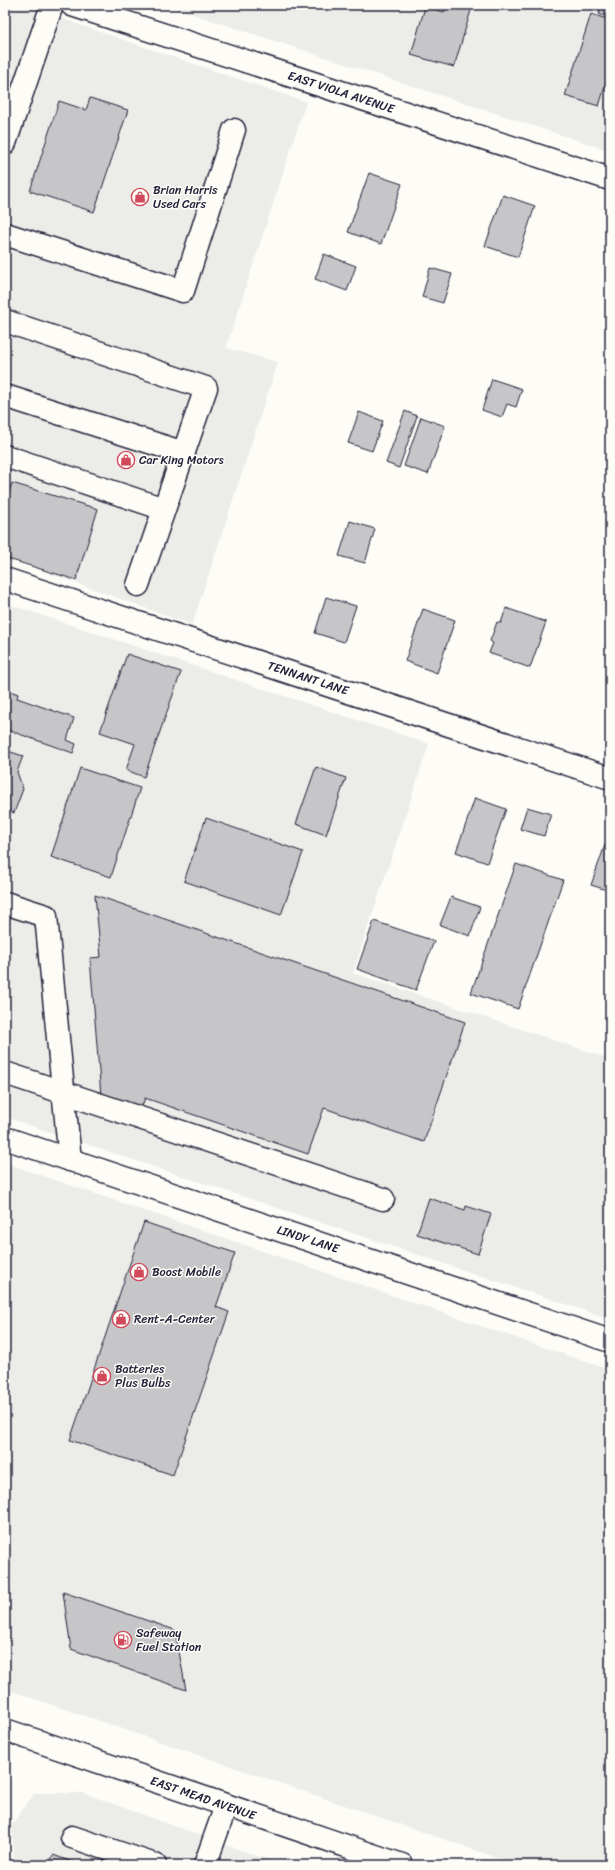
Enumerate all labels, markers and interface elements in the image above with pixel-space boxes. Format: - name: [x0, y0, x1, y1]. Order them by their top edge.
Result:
- street label: EAST VIOLA AVENUE: [285, 64, 398, 120]
- place label: Brian Harris Used Cars: [153, 179, 218, 215]
- shop icon: Brian Harris Used Cars: [130, 187, 150, 207]
- place label: Car King Motors: [139, 449, 224, 471]
- shop icon: Car King Motors: [116, 450, 136, 470]
- street label: TENNANT LANE: [265, 655, 353, 702]
- street label: LINDY LANE: [274, 1219, 343, 1260]
- place label: Boost Mobile: [152, 1261, 221, 1283]
- shop icon: Boost Mobile: [129, 1262, 149, 1282]
- place label: Rent-A-Center: [134, 1308, 216, 1330]
- shop icon: Rent-A-Center: [111, 1309, 131, 1329]
- place label: Batteries Plus Bulbs: [115, 1358, 171, 1394]
- shop icon: Batteries Plus Bulbs: [92, 1366, 112, 1386]
- place label: Safeway Fuel Station: [136, 1622, 202, 1658]
- fuel station icon: Safeway Fuel Station: [113, 1630, 133, 1650]
- street label: EAST MEAD AVENUE: [147, 1770, 260, 1827]

